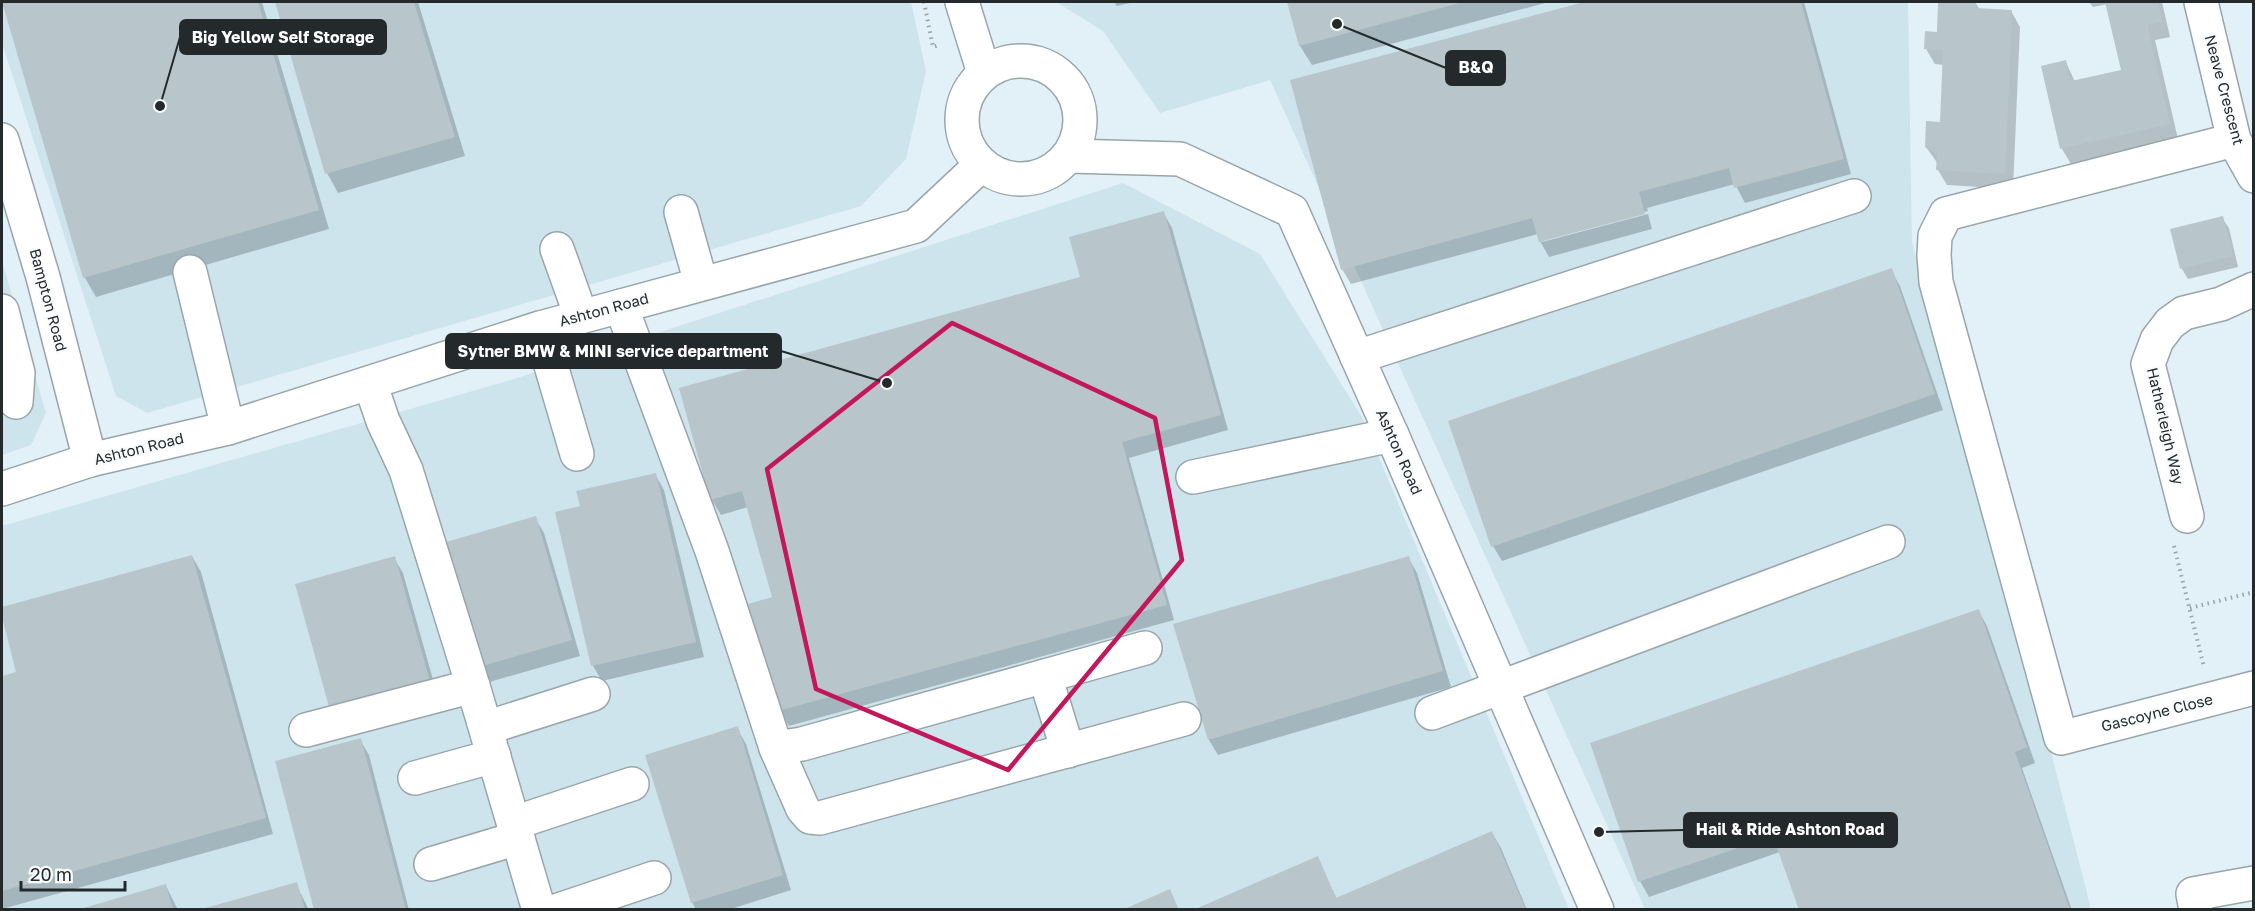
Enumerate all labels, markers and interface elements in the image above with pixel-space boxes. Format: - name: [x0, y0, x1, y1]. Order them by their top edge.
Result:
- callout: Big Yellow Self Storage: [180, 20, 386, 54]
- text: Big Yellow Self Storage: [192, 27, 374, 47]
- street label: Neave Crescent: [2202, 33, 2248, 147]
- callout: B&Q: [1446, 51, 1505, 85]
- text: B&Q: [1459, 57, 1493, 77]
- street label: Bampton Road: [27, 246, 71, 353]
- street label: Ashton Road: [557, 288, 650, 330]
- callout: Sytner BMW & MINI service department: [446, 334, 781, 368]
- text: Sytner BMW & MINI service department: [458, 341, 768, 361]
- street label: Hatherleigh Way: [2144, 366, 2188, 487]
- street label: Ashton Road: [1373, 406, 1427, 497]
- street label: Ashton Road: [92, 428, 185, 468]
- street label: Gascoyne Close: [2099, 689, 2215, 735]
- callout: Hail & Ride Ashton Road: [1684, 813, 1897, 847]
- text: Hail & Ride Ashton Road: [1696, 819, 1884, 839]
- scale bar: [21, 854, 124, 892]
- text: 20 m: [30, 863, 72, 885]

